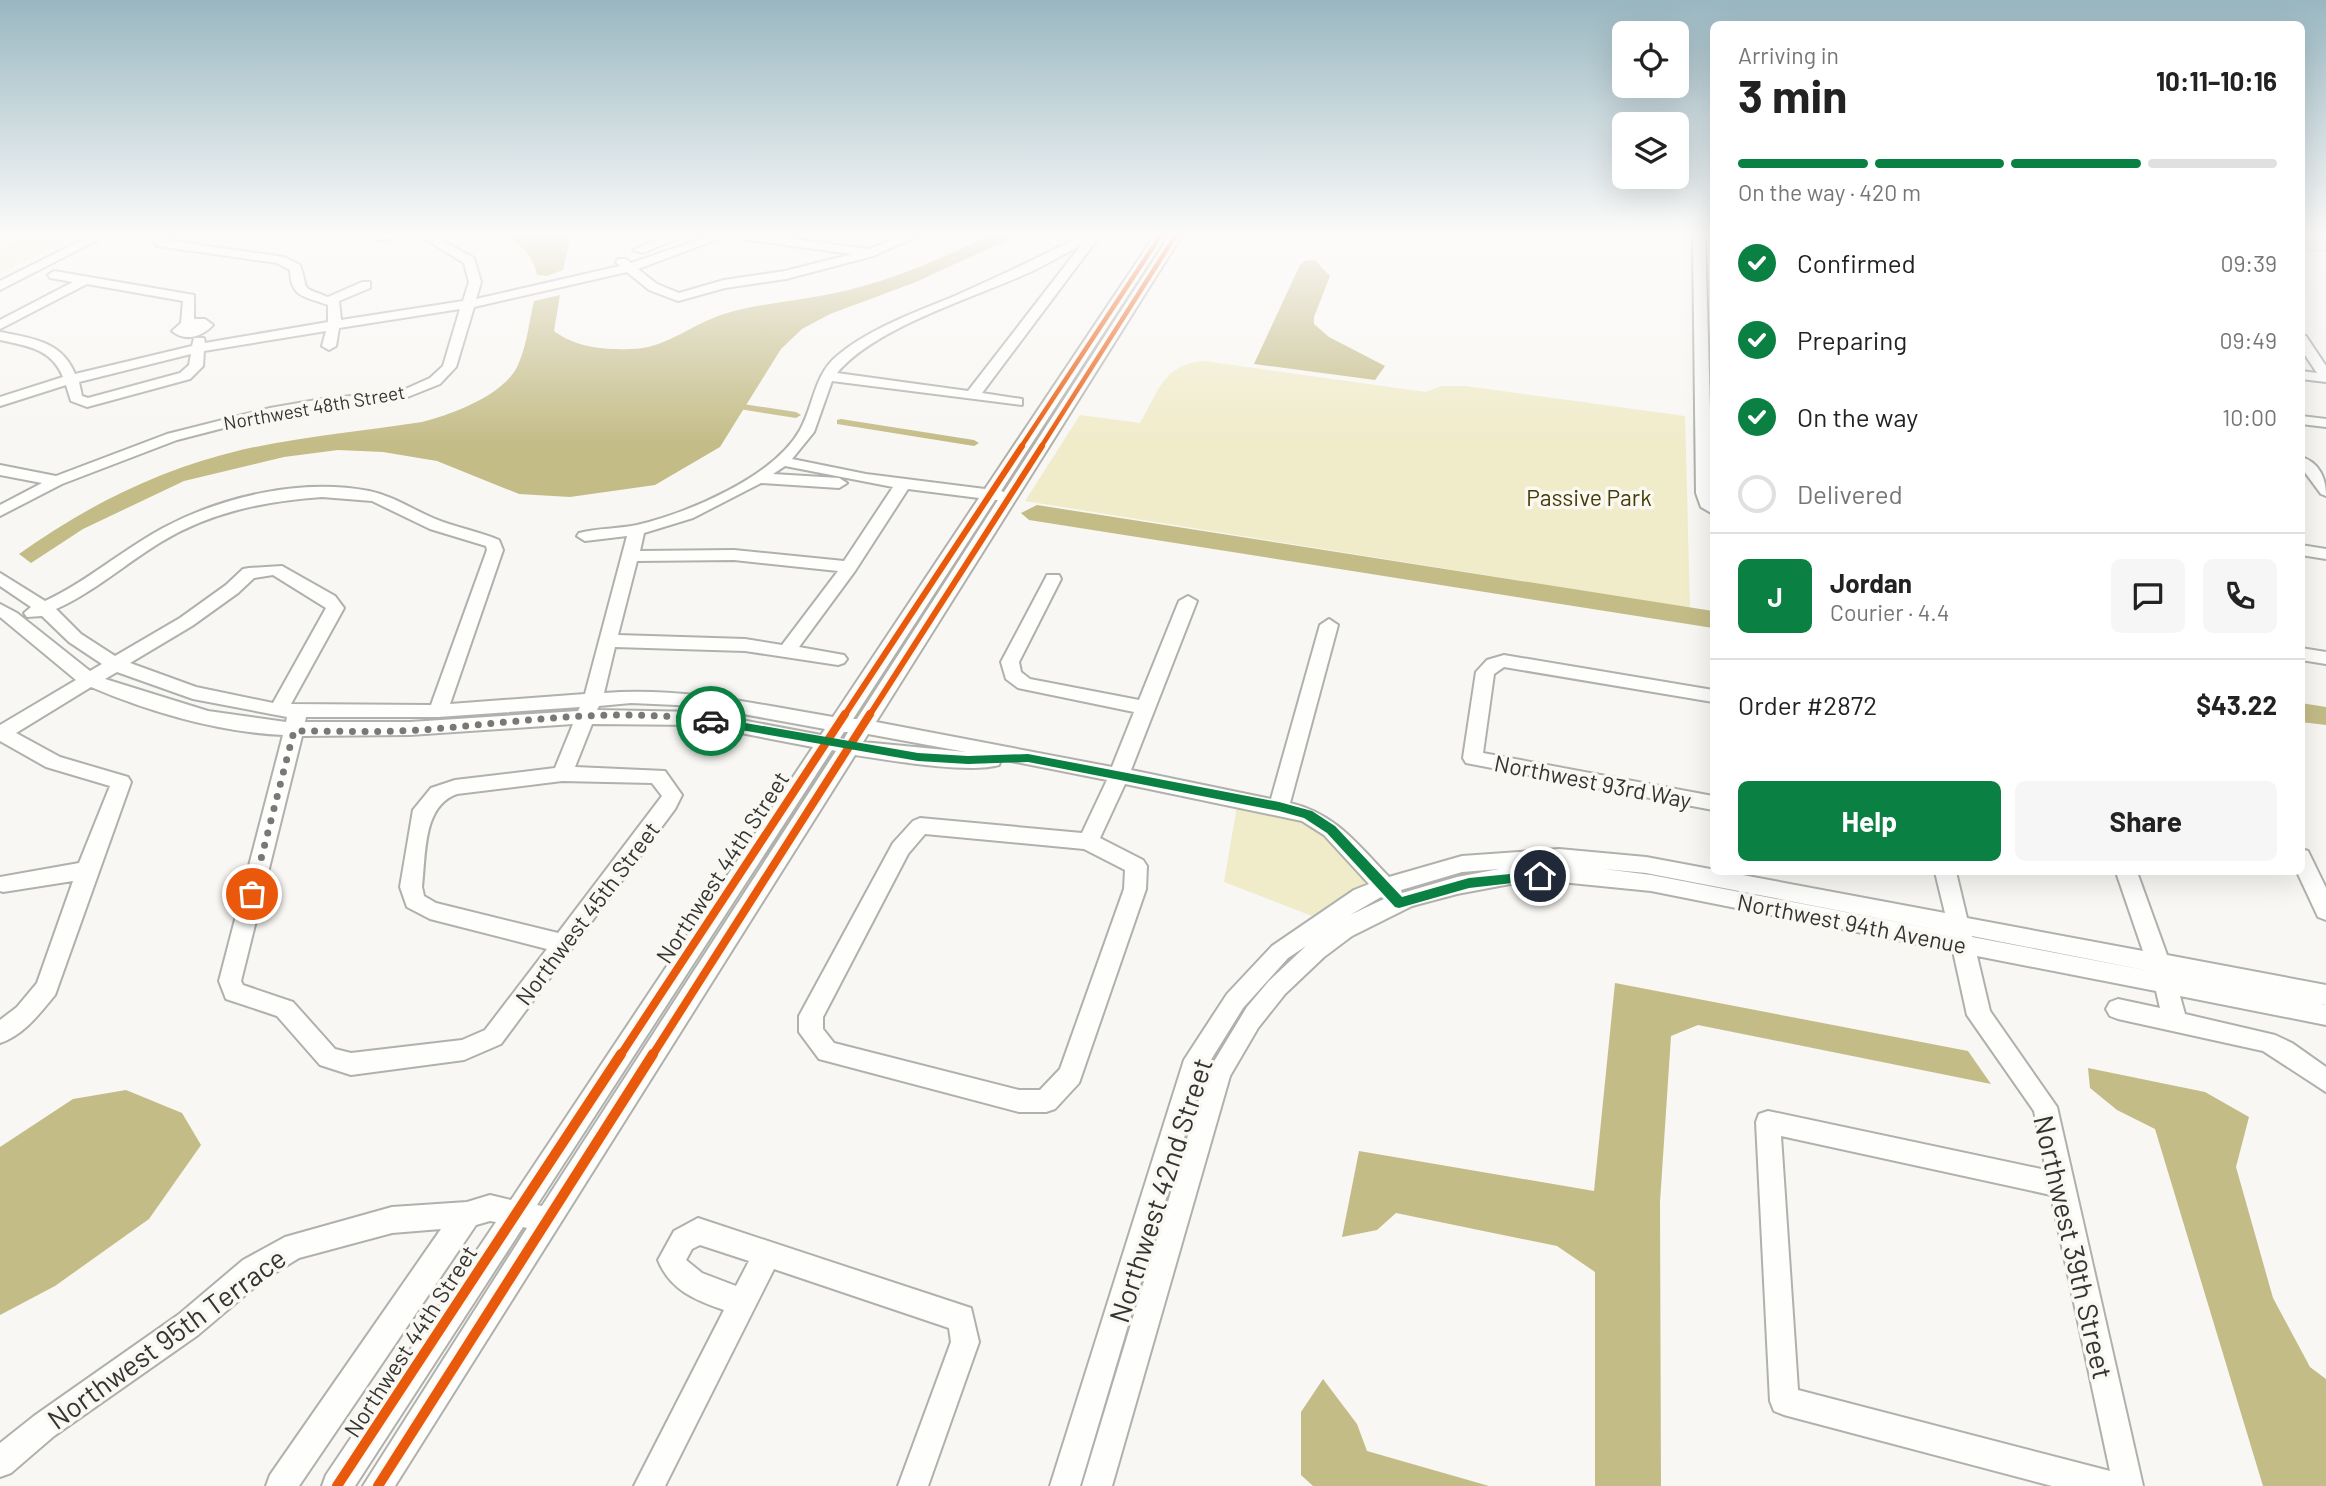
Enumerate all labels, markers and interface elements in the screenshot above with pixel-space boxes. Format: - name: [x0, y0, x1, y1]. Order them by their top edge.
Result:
- map controls: [1612, 21, 1689, 189]
- button: locate: [1612, 21, 1689, 98]
- text: Arriving in: [1738, 41, 1839, 69]
- text: 10:11–10:16: [2156, 65, 2277, 96]
- text: 3 min: [1738, 67, 1847, 122]
- button: layers: [1612, 112, 1689, 189]
- text: On the way · 420 m: [1738, 178, 1921, 206]
- icon: check: [1738, 244, 1776, 282]
- text: Confirmed: [1797, 247, 1916, 278]
- text: 09:39: [2220, 249, 2277, 277]
- icon: check: [1738, 321, 1776, 359]
- text: Preparing: [1797, 324, 1907, 355]
- text: 09:49: [2220, 326, 2277, 354]
- street label: Northwest 48th Street: [222, 380, 406, 434]
- icon: check: [1738, 398, 1776, 436]
- text: On the way: [1797, 401, 1918, 432]
- text: 10:00: [2222, 403, 2277, 431]
- text: Delivered: [1797, 478, 1903, 509]
- park label: Passive Park: [1526, 483, 1652, 511]
- button: chat: [2111, 559, 2185, 633]
- button: phone: [2203, 559, 2277, 633]
- text: Jordan: [1830, 567, 1912, 598]
- text: J: [1767, 581, 1783, 612]
- text: Courier · 4.4: [1830, 598, 1949, 626]
- courier: [676, 686, 746, 756]
- text: Order #2872: [1738, 689, 1877, 720]
- text: $43.22: [2196, 689, 2277, 720]
- icon: car: [692, 702, 730, 740]
- street label: Northwest 93rd Way: [1492, 748, 1694, 814]
- street label: Northwest 44th Street: [650, 766, 794, 968]
- button: Help: [1738, 781, 2001, 861]
- button: Share: [2015, 781, 2277, 861]
- street label: Northwest 45th Street: [509, 816, 665, 1010]
- pin: [1510, 846, 1570, 906]
- icon: home: [1521, 857, 1559, 895]
- pin: [222, 864, 282, 924]
- icon: bag: [233, 875, 271, 913]
- street label: Northwest 94th Avenue: [1735, 887, 1969, 959]
- street label: Northwest 42nd Street: [1101, 1053, 1219, 1327]
- street label: Northwest 39th Street: [2027, 1112, 2121, 1382]
- street label: Northwest 95th Terrace: [40, 1240, 292, 1436]
- street label: Northwest 44th Street: [338, 1240, 482, 1442]

